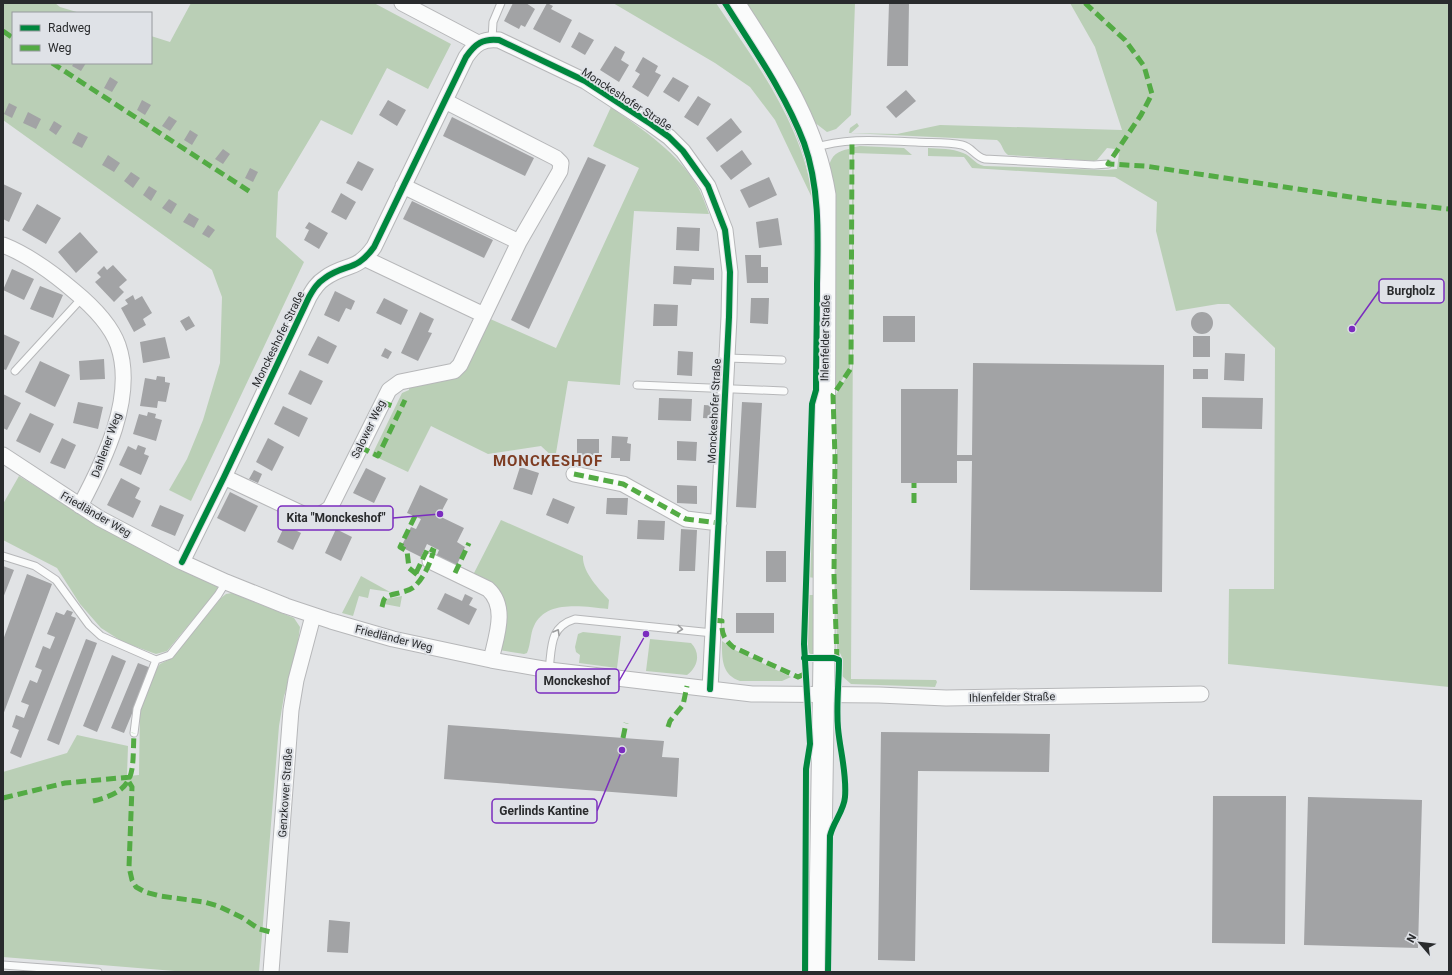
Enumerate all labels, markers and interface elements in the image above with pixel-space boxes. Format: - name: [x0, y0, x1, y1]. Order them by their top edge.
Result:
- legend: [12, 12, 152, 64]
- text: Radweg: [48, 21, 91, 35]
- text: Weg: [48, 41, 72, 55]
- street label: Monckeshofer Straße: [579, 65, 674, 134]
- callout: Burgholz: [1379, 279, 1444, 303]
- text: Burgholz: [1387, 284, 1435, 298]
- street label: Monckeshofer Straße: [250, 289, 307, 389]
- street label: Ihlenfelder Straße: [818, 295, 833, 381]
- street label: Monckeshofer Straße: [705, 358, 724, 464]
- street label: Salower Weg: [349, 398, 388, 461]
- street label: Dahlener Weg: [89, 411, 124, 479]
- district label: MONCKESHOF: [493, 452, 603, 470]
- street label: Friedländer Weg: [58, 489, 133, 540]
- callout: Kita "Monckeshof": [278, 506, 393, 530]
- text: Kita "Monckeshof": [287, 511, 386, 525]
- street label: Friedländer Weg: [354, 623, 434, 654]
- one-way arrow: [677, 625, 683, 634]
- one-way arrow: [552, 629, 559, 636]
- callout: Monckeshof: [536, 669, 619, 693]
- text: Monckeshof: [544, 674, 611, 688]
- street label: Ihlenfelder Straße: [969, 690, 1055, 705]
- street label: Genzkower Straße: [276, 748, 295, 838]
- callout: Gerlinds Kantine: [492, 799, 597, 823]
- text: Gerlinds Kantine: [499, 804, 589, 818]
- north arrow: [1400, 923, 1440, 963]
- text: N: [1404, 932, 1419, 945]

